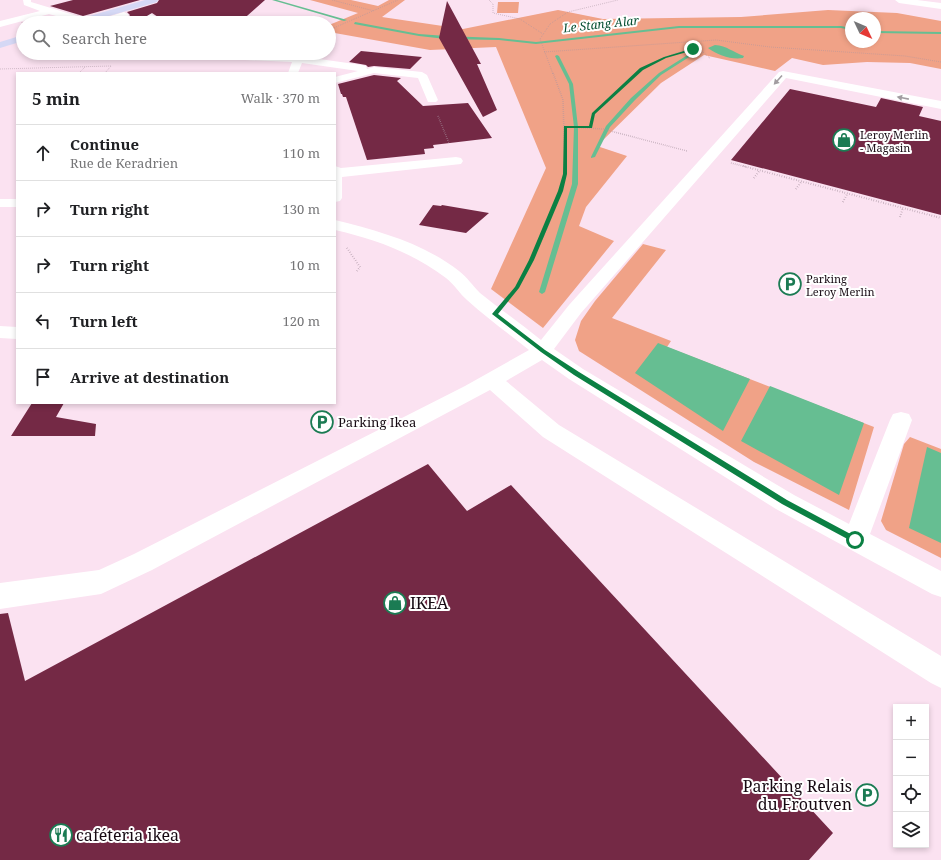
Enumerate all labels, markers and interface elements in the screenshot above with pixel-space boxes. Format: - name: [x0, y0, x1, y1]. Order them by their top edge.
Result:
- water label: Le Stang Alar: [561, 12, 640, 37]
- north arrow: [845, 12, 881, 48]
- search box: [16, 16, 336, 60]
- icon: search: [30, 27, 52, 49]
- text: Search here: [62, 28, 147, 48]
- route end: [684, 40, 702, 58]
- one-way arrow: [773, 75, 782, 85]
- text: 5 min: [32, 87, 80, 110]
- text: Walk · 370 m: [241, 89, 320, 107]
- one-way arrow: [897, 94, 909, 100]
- shop icon: Leroy Merlin - Magasin: [831, 127, 857, 153]
- place label: Leroy Merlin - Magasin: [860, 127, 929, 155]
- text: Continue: [70, 134, 139, 154]
- icon: ahead: [32, 142, 54, 164]
- text: 110 m: [283, 144, 320, 162]
- text: Rue de Keradrien: [70, 154, 178, 172]
- icon: right: [32, 198, 54, 220]
- text: Turn right: [70, 199, 149, 219]
- text: 130 m: [283, 200, 320, 218]
- icon: right: [32, 254, 54, 276]
- text: Turn right: [70, 255, 149, 275]
- text: 10 m: [290, 256, 320, 274]
- parking icon: Parking Leroy Merlin: [777, 271, 803, 297]
- place label: Parking Leroy Merlin: [806, 271, 875, 299]
- icon: left: [32, 310, 54, 332]
- text: Turn left: [70, 311, 138, 331]
- text: 120 m: [283, 312, 320, 330]
- icon: arrive: [32, 366, 54, 388]
- text: Arrive at destination: [70, 367, 229, 387]
- parking icon: Parking Ikea: [309, 409, 335, 435]
- place label: Parking Ikea: [338, 413, 416, 431]
- route start: [846, 531, 864, 549]
- shop icon: IKEA: [382, 590, 408, 616]
- place label: IKEA: [410, 592, 449, 614]
- map controls: [893, 704, 929, 848]
- button: +: [893, 704, 929, 740]
- button: −: [893, 740, 929, 776]
- place label: Parking Relais du Froutven: [743, 775, 852, 815]
- button: locate: [893, 776, 929, 812]
- parking icon: Parking Relais du Froutven: [854, 782, 880, 808]
- button: layers: [893, 812, 929, 848]
- restaurant icon: caféteria ikea: [48, 822, 74, 848]
- place label: caféteria ikea: [76, 824, 179, 846]

